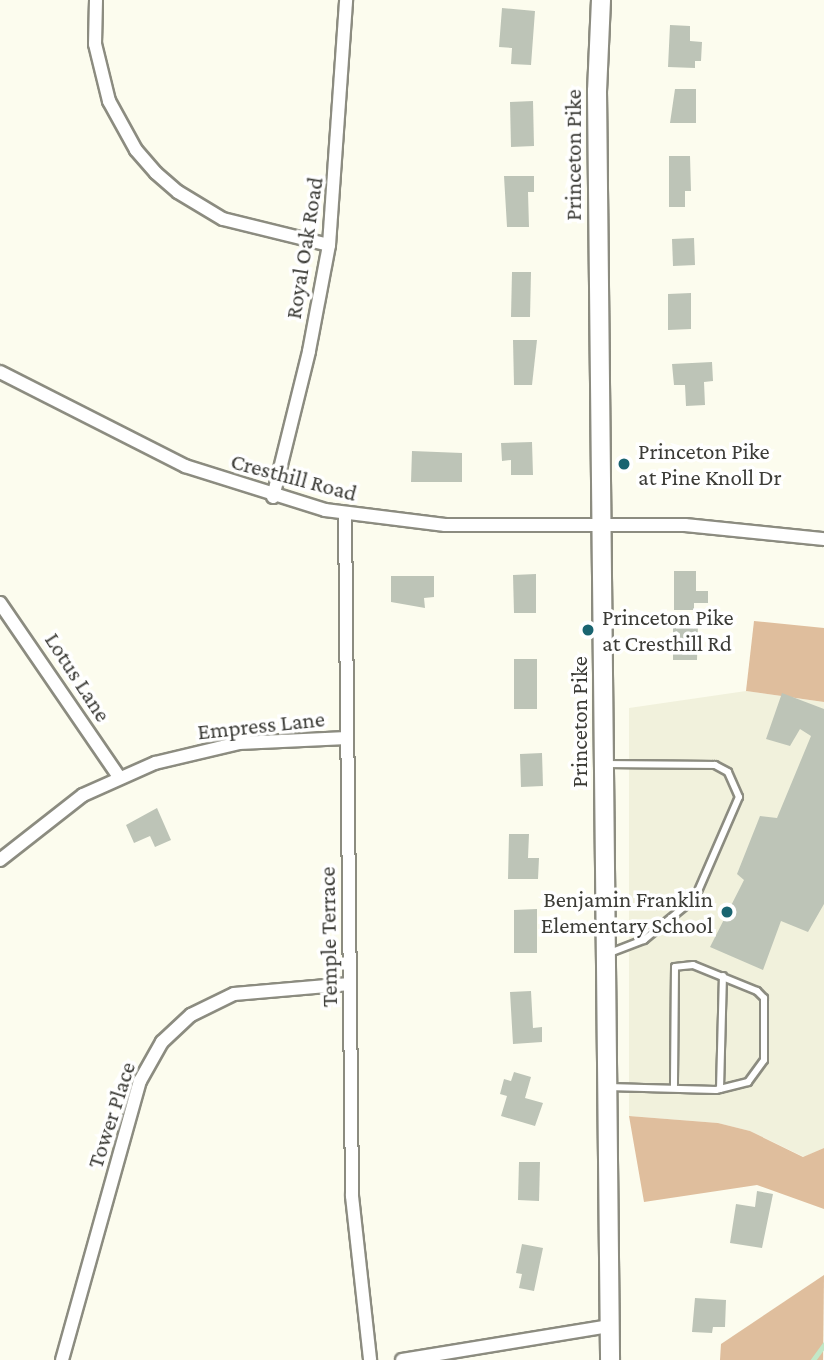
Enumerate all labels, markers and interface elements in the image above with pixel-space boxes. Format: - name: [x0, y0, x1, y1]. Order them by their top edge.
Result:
- street label: Princeton Pike: [559, 89, 587, 221]
- street label: Royal Oak Road: [279, 175, 329, 321]
- place label: Princeton Pike at Pine Knoll Dr: [638, 437, 782, 491]
- street label: Cresthill Road: [228, 447, 360, 507]
- marker: Princeton Pike at Pine Knoll Dr: [616, 456, 632, 472]
- place label: Princeton Pike at Cresthill Rd: [602, 603, 734, 657]
- marker: Princeton Pike at Cresthill Rd: [580, 622, 596, 638]
- street label: Lotus Lane: [39, 627, 117, 727]
- street label: Princeton Pike: [565, 656, 593, 788]
- street label: Empress Lane: [196, 705, 326, 745]
- street label: Temple Terrace: [313, 867, 343, 1007]
- place label: Benjamin Franklin Elementary School: [541, 885, 713, 939]
- marker: Benjamin Franklin Elementary School: [719, 904, 735, 920]
- street label: Tower Place: [81, 1058, 141, 1172]

